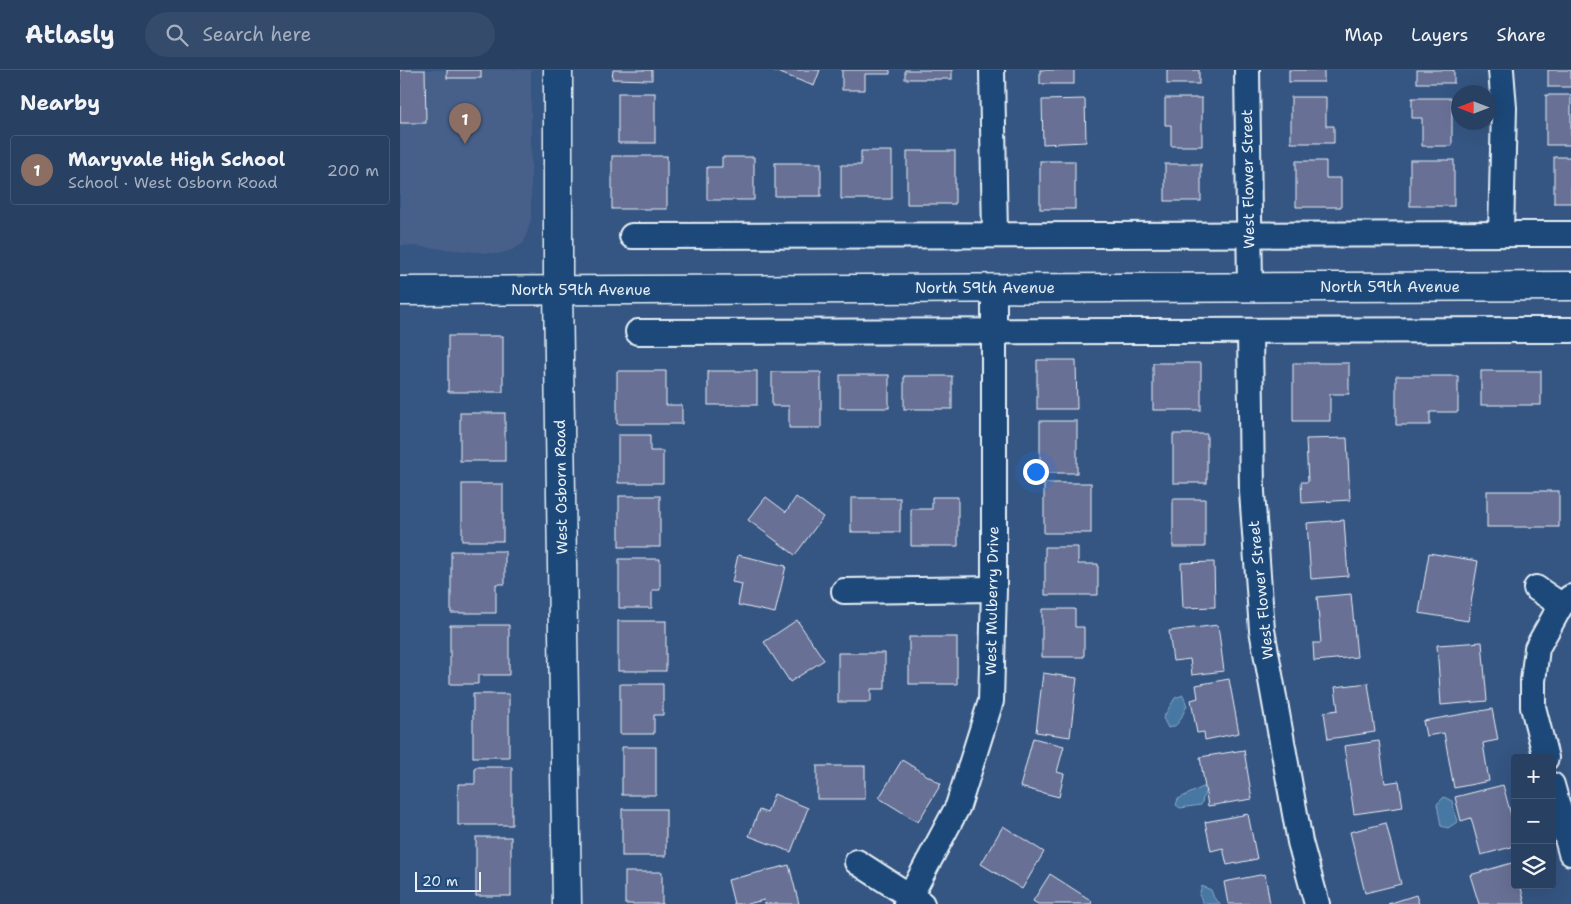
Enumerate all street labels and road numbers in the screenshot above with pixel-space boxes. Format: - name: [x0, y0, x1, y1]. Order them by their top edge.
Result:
- street label: West Flower Street: [1237, 109, 1259, 249]
- street label: North 59th Avenue: [1320, 277, 1460, 297]
- street label: North 59th Avenue: [915, 278, 1055, 298]
- street label: North 59th Avenue: [511, 280, 651, 300]
- street label: West Osborn Road: [550, 419, 572, 555]
- street label: West Flower Street: [1244, 520, 1278, 660]
- street label: West Mulberry Drive: [981, 526, 1003, 676]

